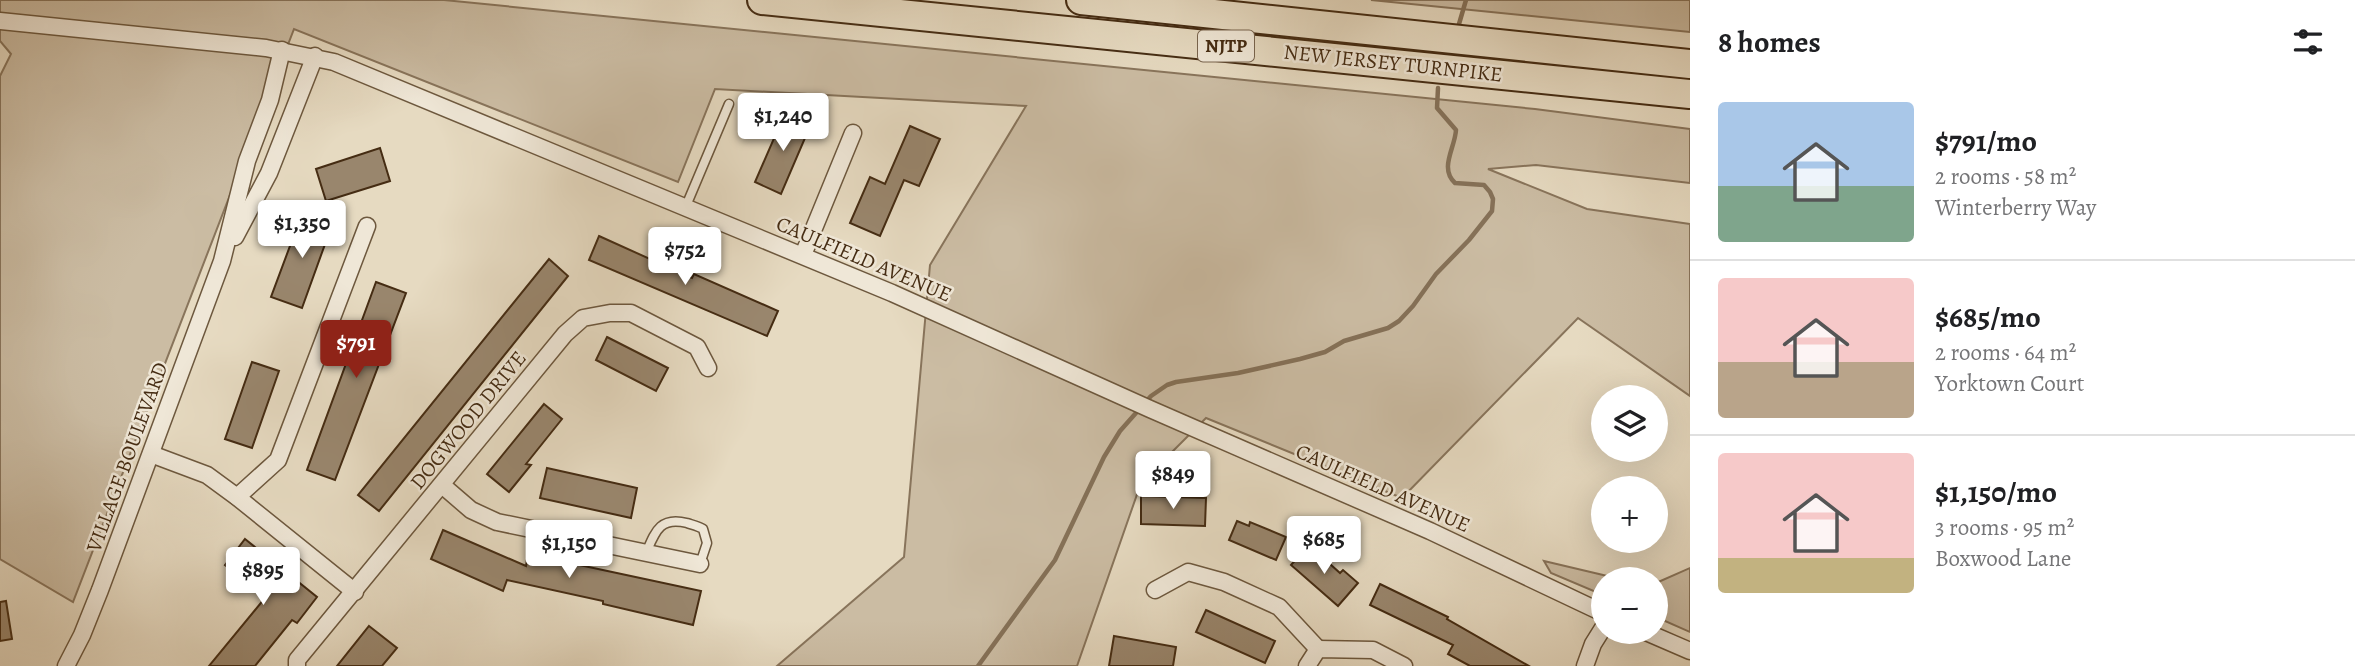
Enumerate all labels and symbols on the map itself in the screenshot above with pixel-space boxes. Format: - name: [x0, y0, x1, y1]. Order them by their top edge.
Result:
- road number: NJTP: [1198, 30, 1254, 61]
- street label: NEW JERSEY TURNPIKE: [1282, 38, 1504, 88]
- pin: $1,240: [726, 94, 840, 153]
- pin: $1,350: [245, 201, 359, 260]
- street label: CAULFIELD AVENUE: [772, 209, 956, 309]
- pin: $752: [644, 228, 726, 287]
- pin: $791: [315, 320, 397, 380]
- street label: DOGWOOD DRIVE: [403, 345, 533, 495]
- street label: VILLAGE BOULEVARD: [79, 358, 174, 557]
- street label: CAULFIELD AVENUE: [1291, 437, 1475, 539]
- pin: $849: [1132, 452, 1214, 511]
- pin: $685: [1283, 516, 1365, 576]
- pin: $1,150: [512, 520, 626, 580]
- pin: $895: [222, 548, 304, 607]

